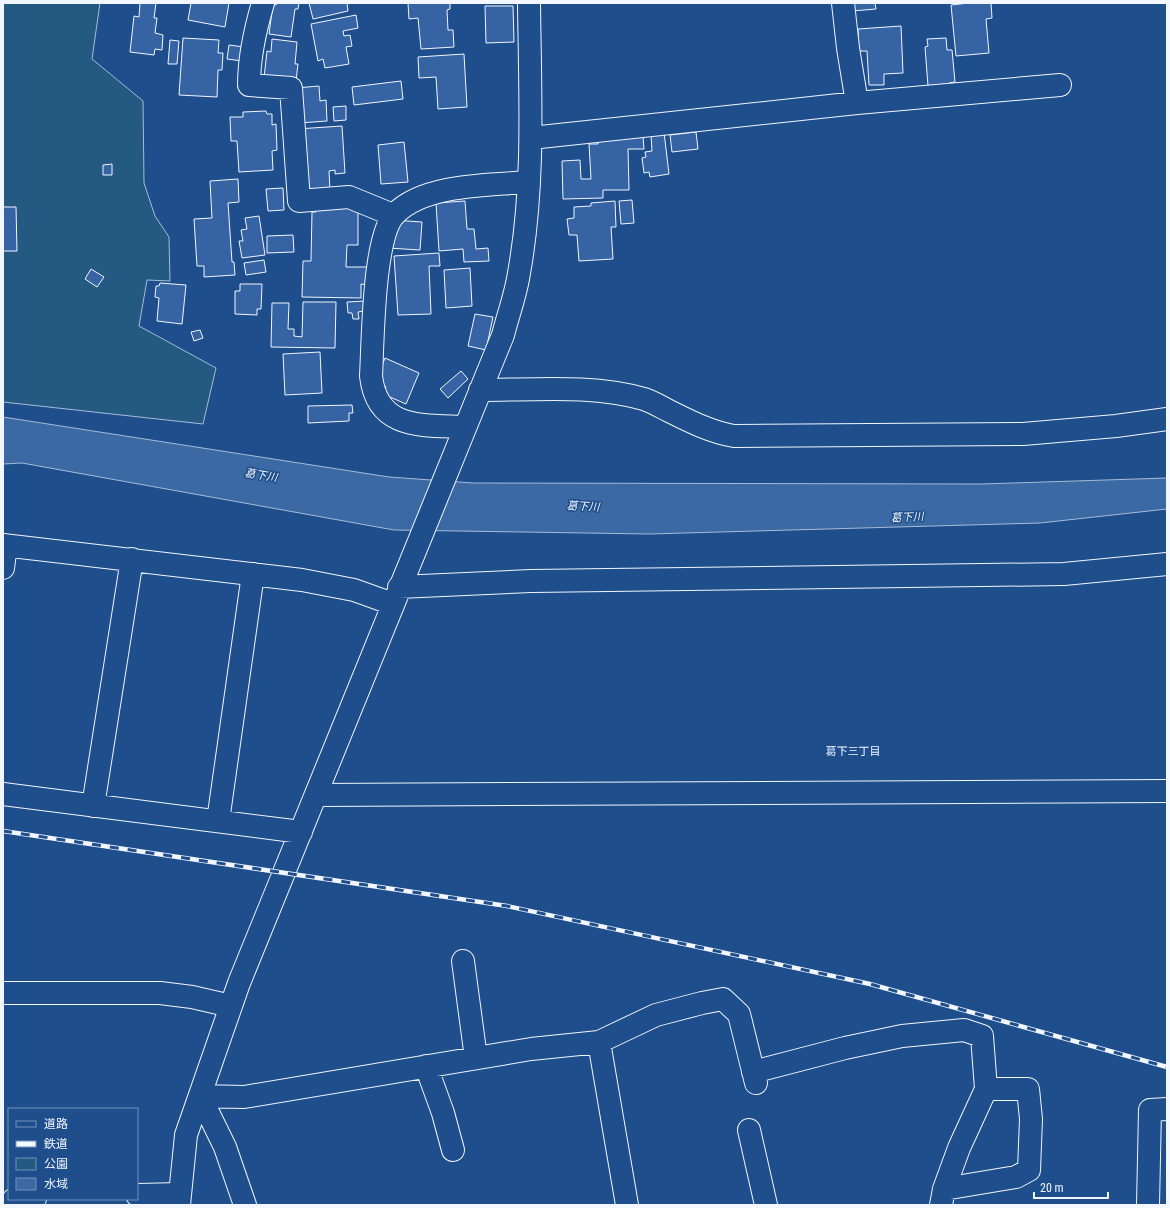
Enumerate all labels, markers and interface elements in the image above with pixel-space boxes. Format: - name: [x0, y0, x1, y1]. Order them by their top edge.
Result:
- water label: 葛下川: [244, 466, 279, 485]
- water label: 葛下川: [566, 499, 601, 514]
- water label: 葛下川: [890, 510, 925, 525]
- district label: 葛下三丁目: [826, 745, 881, 758]
- legend: [8, 1108, 138, 1200]
- text: 道路: [44, 1117, 68, 1131]
- text: 鉄道: [44, 1137, 68, 1151]
- text: 公園: [44, 1157, 68, 1171]
- scale bar: [1034, 1174, 1108, 1200]
- text: 水域: [44, 1177, 68, 1191]
- text: 20 m: [1040, 1181, 1064, 1195]

